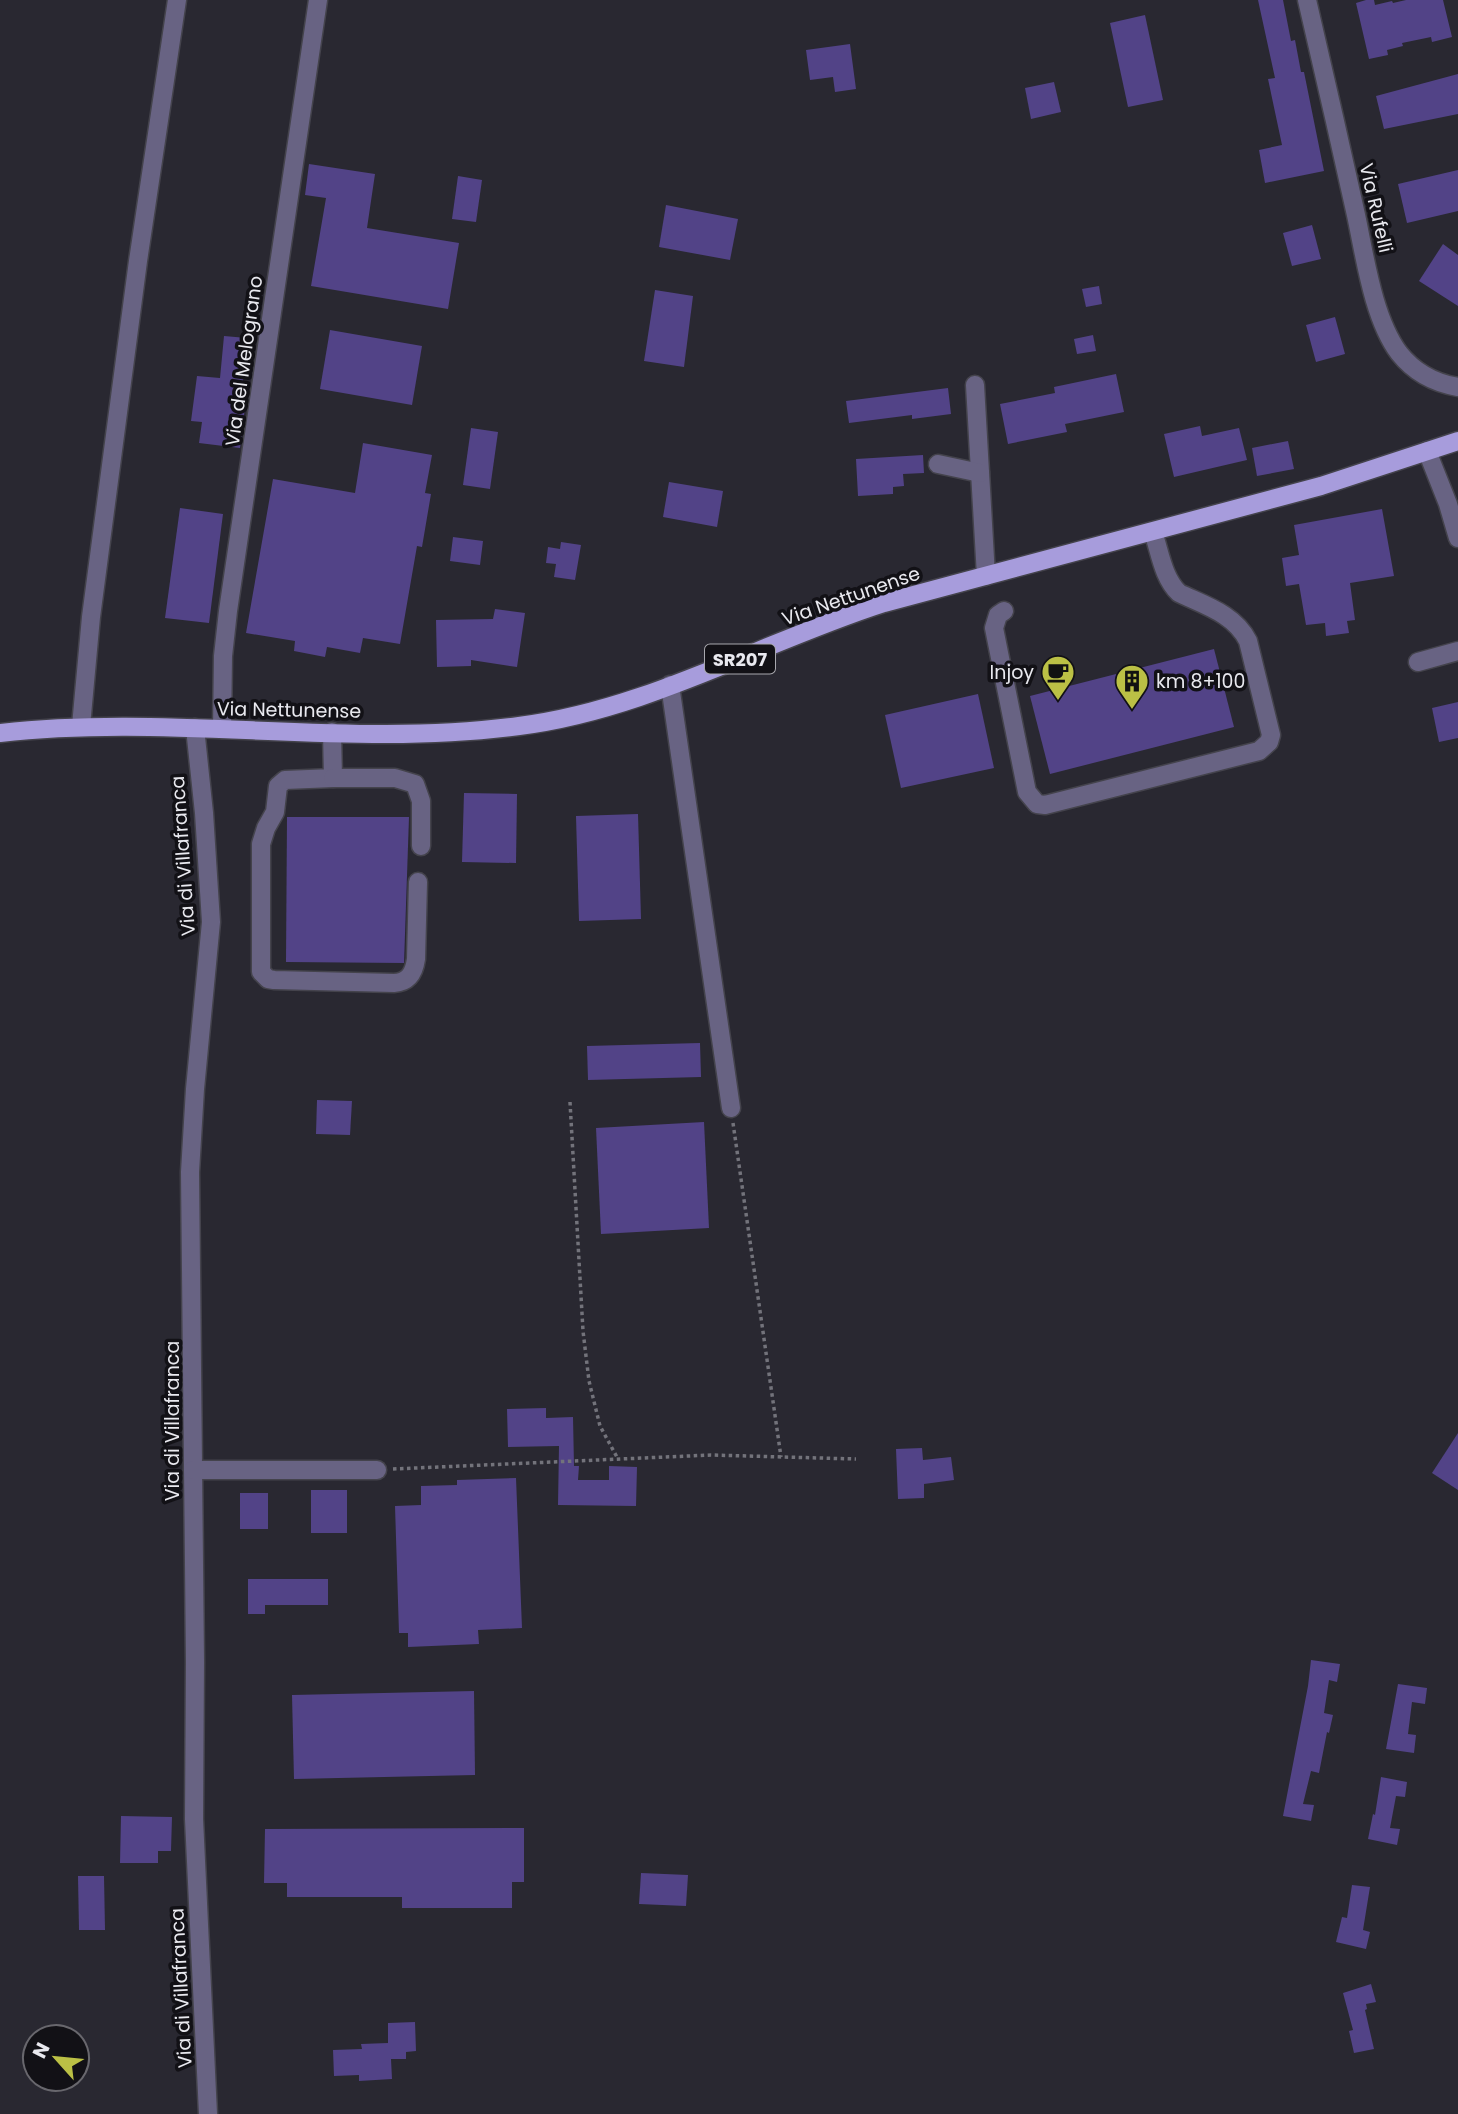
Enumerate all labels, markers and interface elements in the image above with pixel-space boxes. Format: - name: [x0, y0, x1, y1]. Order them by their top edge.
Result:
- street label: Via Rufelli: [1353, 161, 1399, 255]
- street label: Via del Melograno: [219, 274, 269, 448]
- street label: Via Nettunense: [778, 560, 924, 632]
- road number: SR207: [705, 644, 775, 674]
- cafe icon: Injoy: [1039, 653, 1077, 702]
- place label: Injoy: [990, 659, 1034, 686]
- building icon: km 8+100: [1113, 662, 1151, 711]
- place label: km 8+100: [1156, 668, 1245, 695]
- street label: Via Nettunense: [217, 695, 361, 725]
- street label: Via di Villafranca: [164, 775, 202, 937]
- street label: Via di Villafranca: [159, 1341, 186, 1501]
- street label: Via di Villafranca: [163, 1907, 199, 2069]
- north arrow: [21, 2023, 91, 2093]
- text: N: [26, 2038, 57, 2063]

